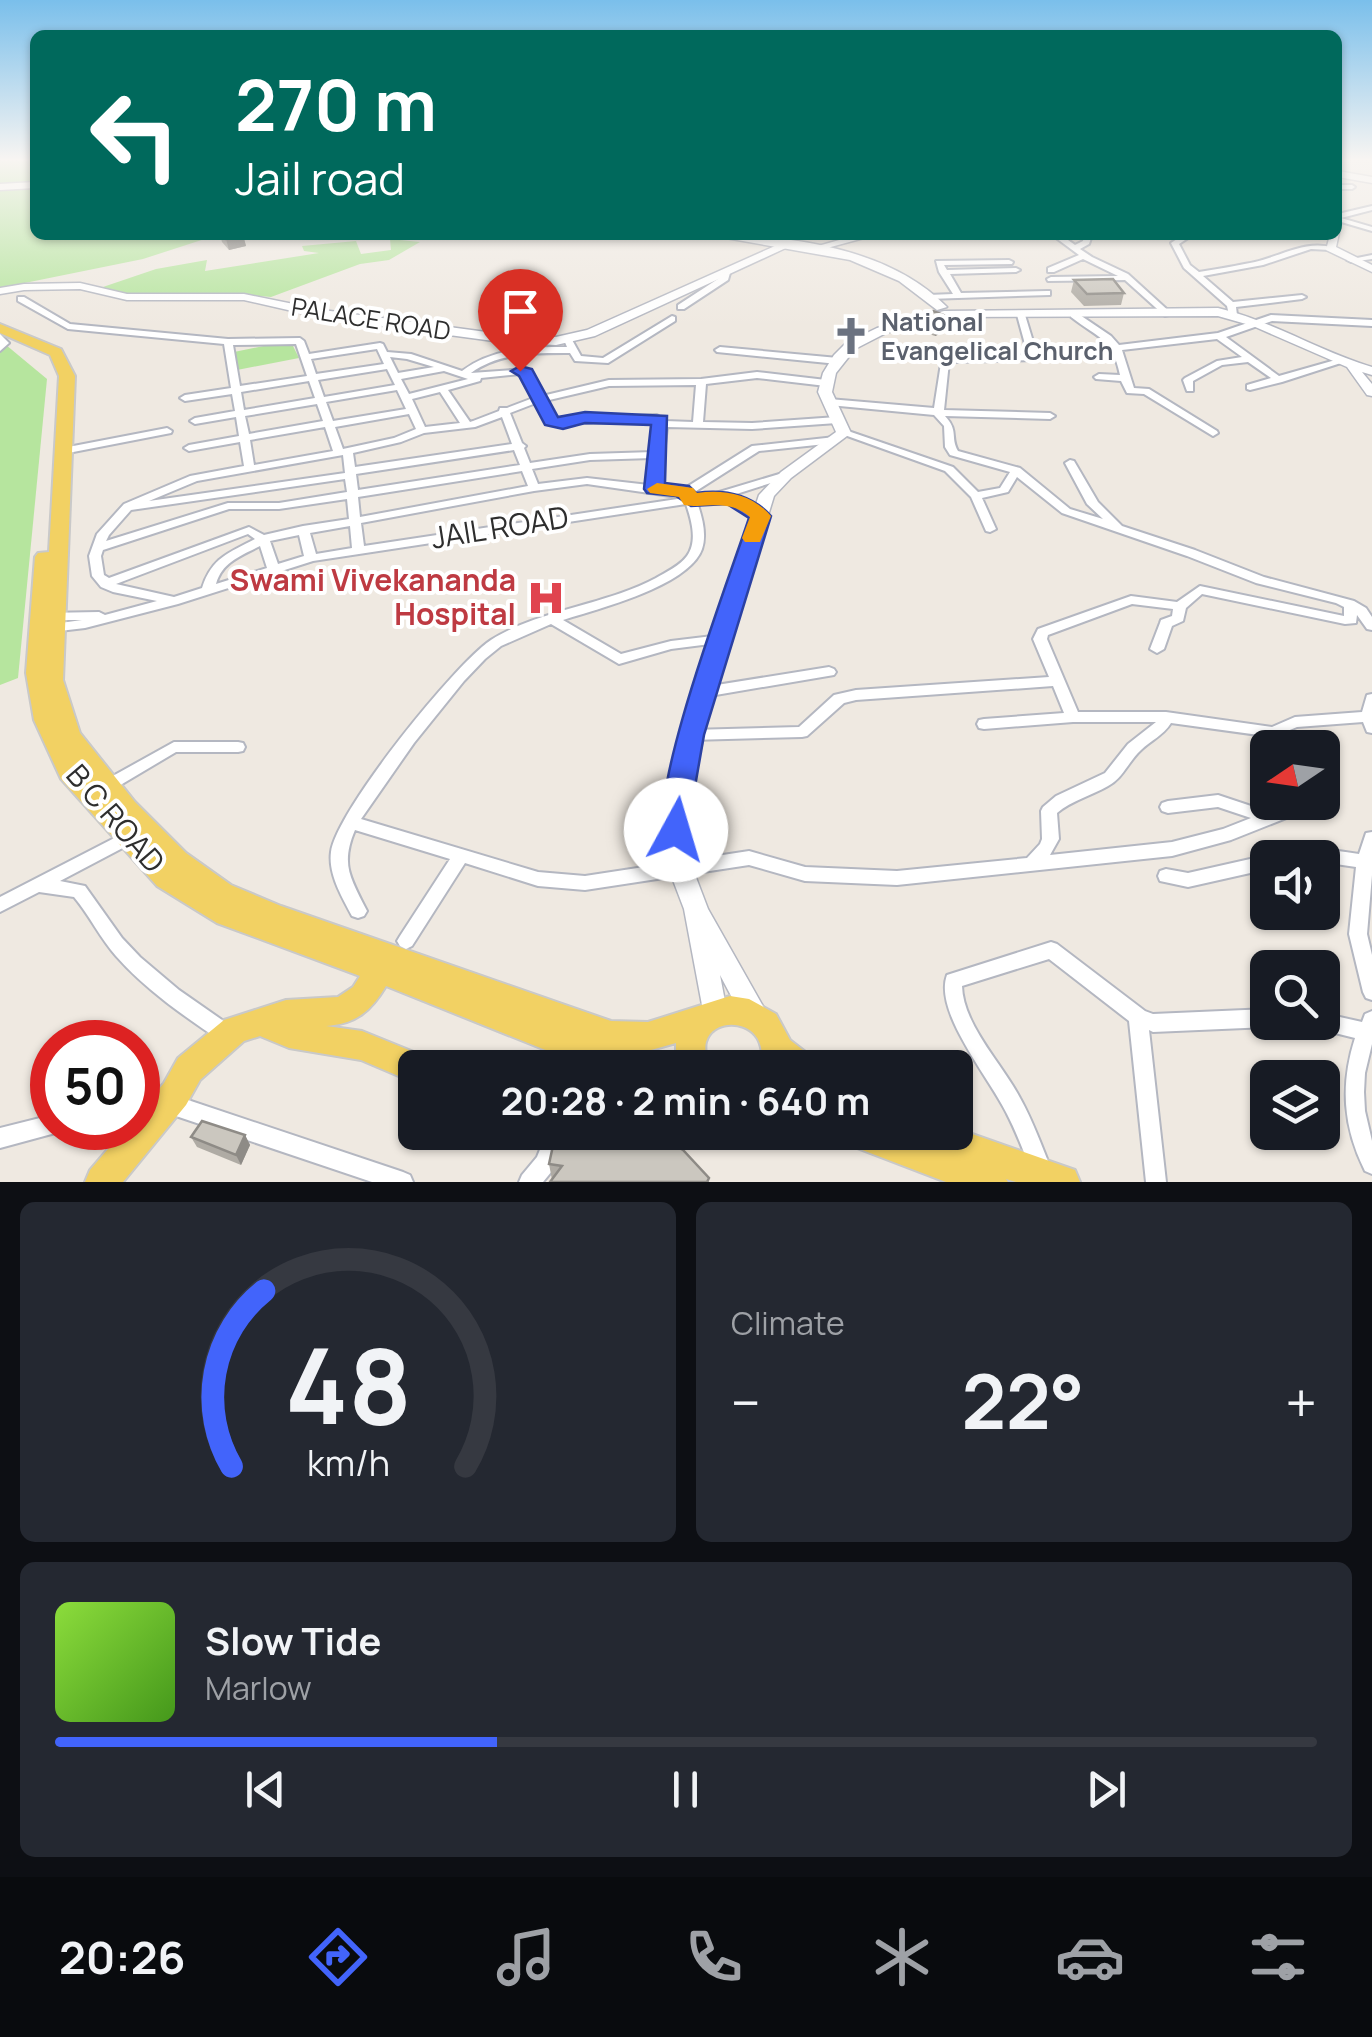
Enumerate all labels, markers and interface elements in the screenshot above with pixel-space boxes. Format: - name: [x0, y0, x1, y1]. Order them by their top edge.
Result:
- text: 270 m: [235, 56, 437, 152]
- icon: left: [70, 70, 200, 200]
- text: Jail road: [235, 147, 405, 209]
- pin: [478, 269, 563, 372]
- icon: arrive: [493, 284, 548, 339]
- street label: PALACE ROAD: [289, 289, 453, 348]
- place label: National Evangelical Church: [881, 304, 1113, 368]
- church icon: National Evangelical Church: [830, 315, 872, 357]
- street label: JAIL ROAD: [428, 495, 571, 558]
- place label: Swami Vivekananda Hospital: [230, 559, 516, 634]
- hospital icon: Swami Vivekananda Hospital: [525, 577, 567, 619]
- north arrow: [1250, 730, 1340, 820]
- map controls: [1250, 730, 1340, 1150]
- street label: B C ROAD: [58, 755, 175, 881]
- position arrow: [624, 778, 728, 882]
- button: sound: [1250, 840, 1340, 930]
- button: search: [1250, 950, 1340, 1040]
- speed limit sign: 50: [30, 1020, 160, 1150]
- button: layers: [1250, 1060, 1340, 1150]
- text: 20:28 · 2 min · 640 m: [501, 1074, 870, 1126]
- text: Climate: [731, 1301, 845, 1345]
- text: 48: [285, 1313, 411, 1455]
- text: 22°: [961, 1349, 1085, 1452]
- text: −: [731, 1364, 761, 1440]
- text: +: [1285, 1364, 1317, 1440]
- text: km/h: [306, 1438, 390, 1487]
- text: Slow Tide: [205, 1614, 382, 1666]
- text: Marlow: [205, 1666, 312, 1710]
- icon: previous: [238, 1762, 293, 1817]
- icon: pause: [658, 1762, 713, 1817]
- icon: next: [1079, 1762, 1134, 1817]
- icon: directions: [303, 1922, 373, 1992]
- icon: music: [491, 1922, 561, 1992]
- icon: phone: [679, 1922, 749, 1992]
- icon: climate: [867, 1922, 937, 1992]
- icon: car: [1055, 1922, 1125, 1992]
- icon: filters: [1243, 1922, 1313, 1992]
- text: 20:26: [59, 1926, 186, 1988]

